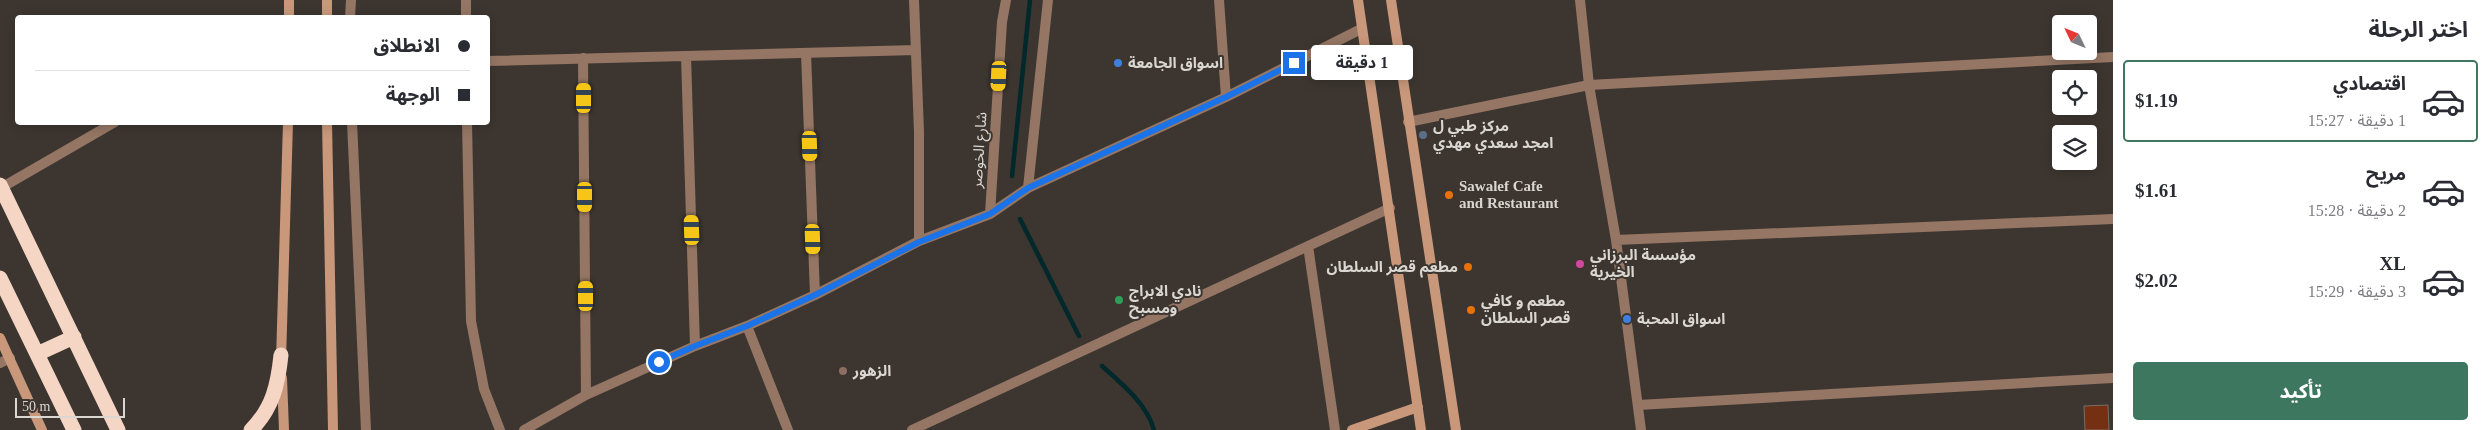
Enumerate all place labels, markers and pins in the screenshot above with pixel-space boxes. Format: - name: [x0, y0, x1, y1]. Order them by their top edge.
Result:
- place label: اسواق الجامعة: [1128, 55, 1223, 72]
- marker: اسواق الجامعة: [1112, 57, 1124, 69]
- place label: مركز طبي ل امجد سعدي مهدي: [1433, 118, 1553, 154]
- marker: مركز طبي ل امجد سعدي مهدي: [1417, 129, 1429, 141]
- place label: Sawalef Cafe and Restaurant: [1459, 178, 1559, 211]
- marker: Sawalef Cafe and Restaurant: [1443, 189, 1455, 201]
- place label: مؤسسة البرزاني الخيرية: [1590, 247, 1696, 281]
- marker: مؤسسة البرزاني الخيرية: [1574, 258, 1586, 270]
- place label: مطعم قصر السلطان: [1326, 259, 1458, 278]
- marker: مطعم قصر السلطان: [1462, 261, 1474, 273]
- place label: نادي الابراج ومسبح: [1129, 283, 1201, 319]
- place label: مطعم و كافي قصر السلطان: [1481, 293, 1570, 327]
- marker: نادي الابراج ومسبح: [1113, 294, 1125, 306]
- marker: مطعم و كافي قصر السلطان: [1465, 304, 1477, 316]
- place label: اسواق المحبة: [1637, 311, 1725, 328]
- marker: اسواق المحبة: [1621, 313, 1633, 325]
- place label: الزهور: [852, 363, 891, 380]
- marker: الزهور: [837, 365, 849, 377]

